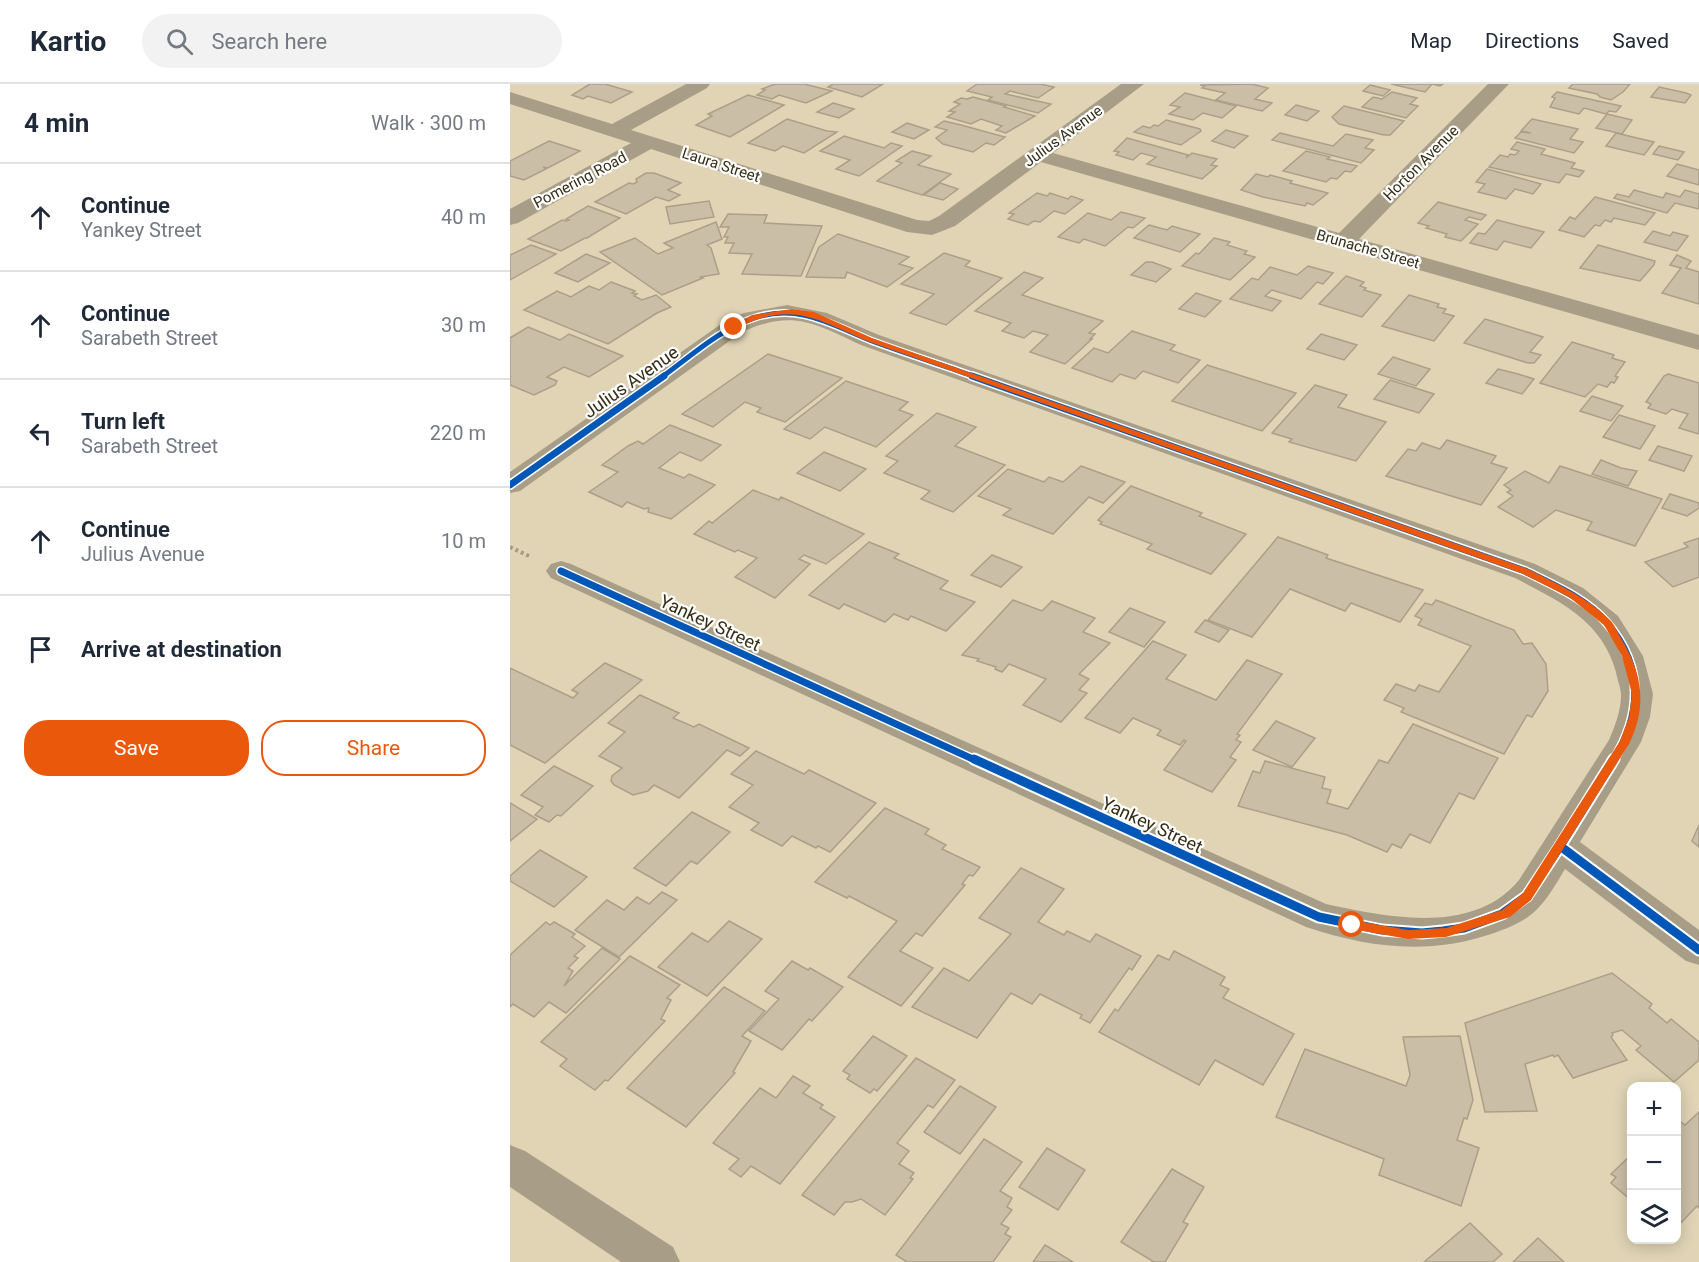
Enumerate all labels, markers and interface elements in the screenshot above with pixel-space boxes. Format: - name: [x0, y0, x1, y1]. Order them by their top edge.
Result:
- search box: [142, 14, 562, 68]
- text: Kartio: [30, 25, 106, 58]
- icon: search: [163, 25, 196, 58]
- text: Search here: [211, 29, 327, 54]
- text: Map: [1410, 29, 1452, 53]
- text: Directions: [1485, 29, 1579, 53]
- text: Saved: [1612, 29, 1669, 53]
- street label: Julius Avenue: [1020, 101, 1106, 171]
- text: 4 min: [24, 108, 89, 138]
- text: Walk · 300 m: [371, 111, 486, 135]
- street label: Horton Avenue: [1380, 122, 1462, 204]
- street label: Laura Street: [680, 144, 762, 186]
- street label: Pomering Road: [530, 148, 630, 212]
- text: Continue: [81, 193, 170, 218]
- icon: ahead: [24, 201, 57, 234]
- text: 40 m: [441, 205, 486, 229]
- text: Yankey Street: [81, 218, 202, 242]
- street label: Brunache Street: [1314, 226, 1422, 272]
- text: Continue: [81, 301, 170, 326]
- icon: ahead: [24, 309, 57, 342]
- text: 30 m: [441, 313, 486, 337]
- route end: [720, 313, 746, 339]
- text: Sarabeth Street: [81, 326, 218, 350]
- street label: Julius Avenue: [579, 341, 682, 422]
- text: Turn left: [81, 409, 165, 434]
- icon: left: [24, 417, 57, 450]
- text: 220 m: [430, 421, 486, 445]
- text: Sarabeth Street: [81, 434, 218, 458]
- text: Continue: [81, 517, 170, 542]
- icon: ahead: [24, 525, 57, 558]
- text: 10 m: [441, 529, 486, 553]
- text: Julius Avenue: [81, 542, 205, 566]
- street label: Yankey Street: [656, 590, 764, 655]
- icon: arrive: [24, 633, 57, 666]
- text: Arrive at destination: [81, 637, 282, 662]
- button: Save: [24, 720, 249, 776]
- button: Share: [261, 720, 486, 776]
- street label: Yankey Street: [1098, 792, 1206, 857]
- route start: [1338, 911, 1364, 937]
- map controls: [1627, 1082, 1681, 1244]
- button: +: [1627, 1082, 1681, 1136]
- button: −: [1627, 1136, 1681, 1190]
- button: layers: [1627, 1190, 1681, 1244]

